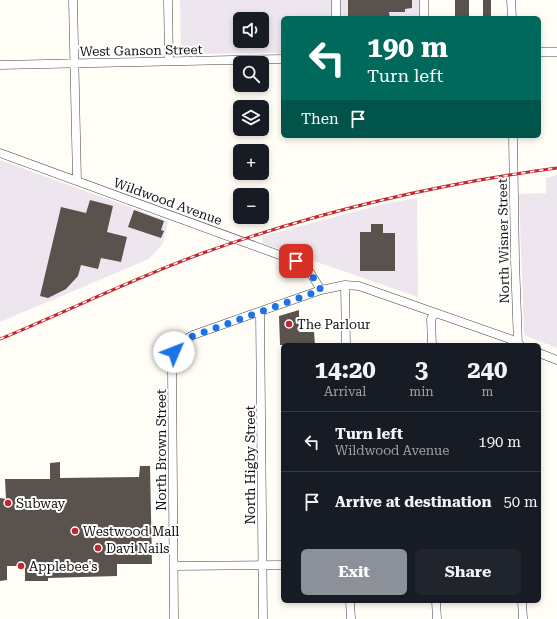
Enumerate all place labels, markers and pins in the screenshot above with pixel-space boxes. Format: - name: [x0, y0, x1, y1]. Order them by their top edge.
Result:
- pin: [279, 244, 313, 278]
- place label: The Parlour: [297, 317, 371, 332]
- marker: The Parlour: [284, 319, 294, 329]
- place label: Subway: [16, 496, 66, 511]
- marker: Subway: [3, 498, 13, 508]
- place label: Westwood Mall: [83, 524, 179, 539]
- marker: Westwood Mall: [70, 526, 80, 536]
- place label: Davi Nails: [106, 541, 169, 556]
- marker: Davi Nails: [93, 543, 103, 553]
- place label: Applebee's: [29, 559, 97, 574]
- marker: Applebee's: [16, 561, 26, 571]

